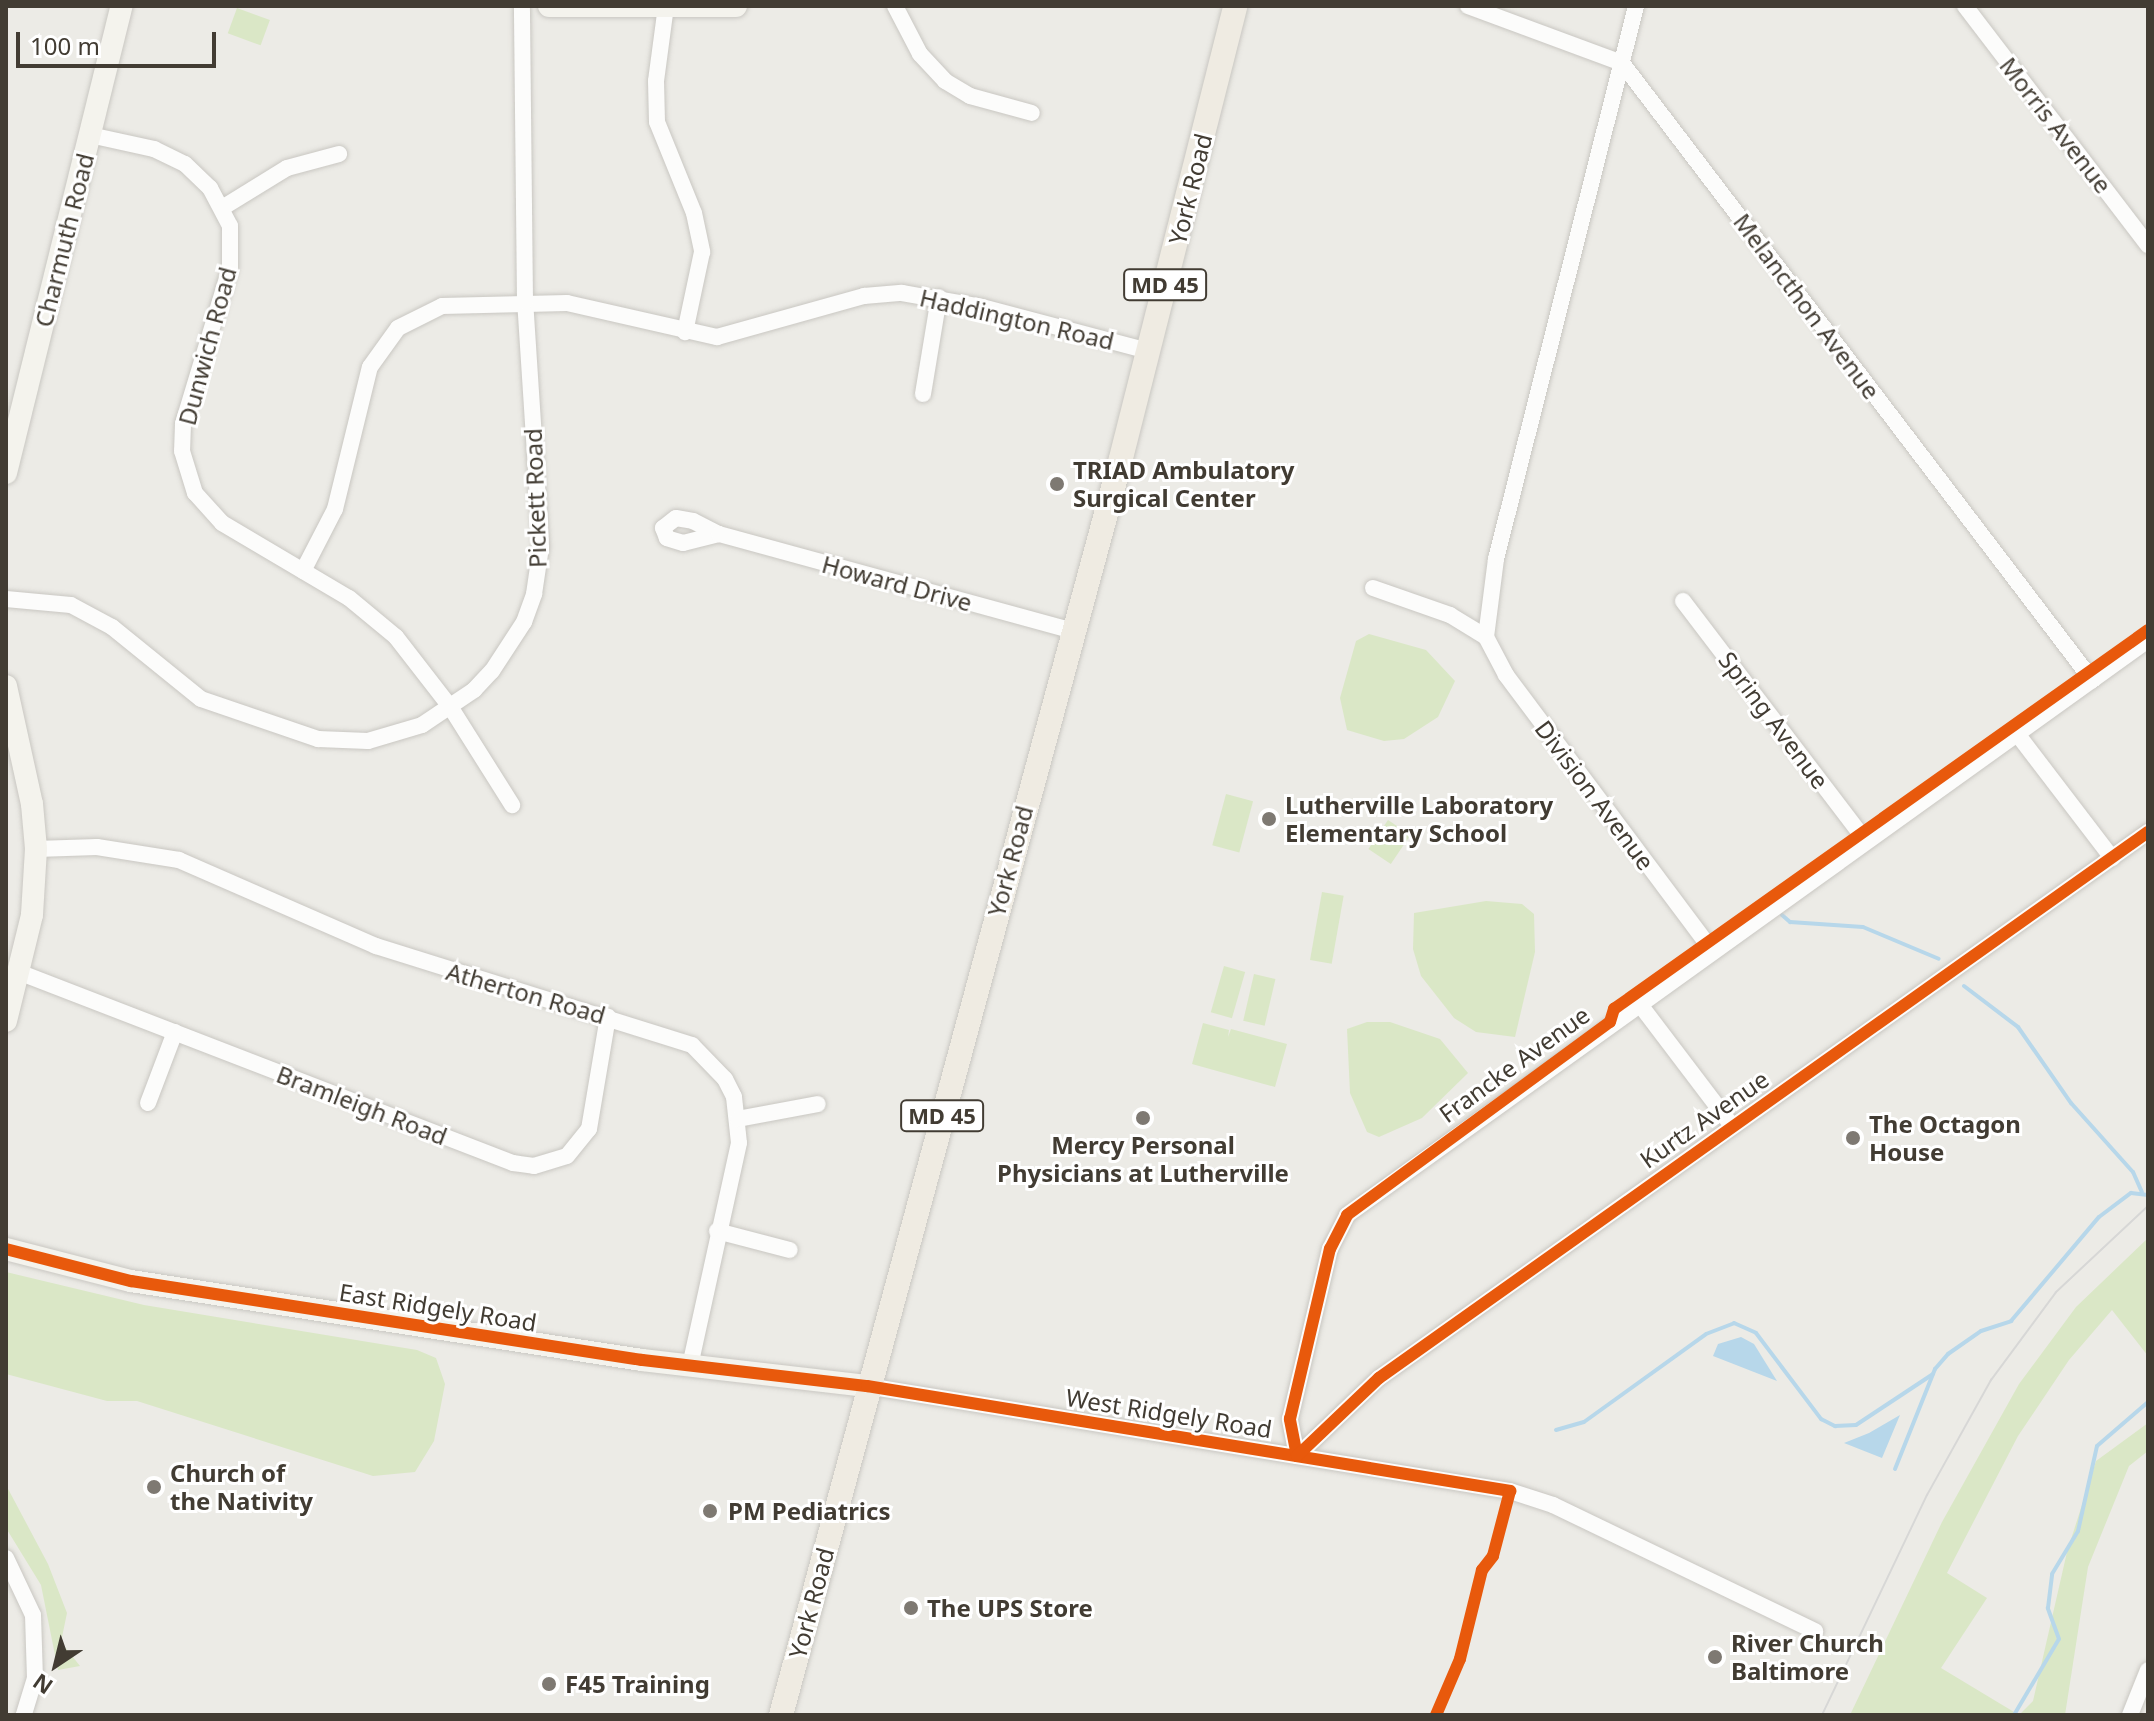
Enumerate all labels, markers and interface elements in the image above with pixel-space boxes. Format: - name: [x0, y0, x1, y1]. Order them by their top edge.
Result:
- scale bar: [20, 16, 220, 66]
- text: 100 m: [30, 29, 100, 62]
- street label: Morris Avenue: [1994, 51, 2118, 199]
- street label: York Road: [1162, 130, 1218, 248]
- street label: Charmuth Road: [28, 150, 100, 330]
- street label: Melancthon Avenue: [1728, 208, 1886, 404]
- street label: Dunwich Road: [172, 264, 242, 428]
- road number: MD 45: [1123, 267, 1207, 303]
- street label: Haddington Road: [917, 283, 1117, 355]
- street label: Pickett Road: [518, 428, 552, 568]
- place label: TRIAD Ambulatory Surgical Center: [1073, 456, 1294, 512]
- marker: TRIAD Ambulatory Surgical Center: [1048, 475, 1066, 493]
- street label: Howard Drive: [819, 549, 975, 617]
- street label: Spring Avenue: [1713, 646, 1835, 794]
- street label: Division Avenue: [1529, 715, 1661, 875]
- place label: Lutherville Laboratory Elementary School: [1285, 791, 1553, 847]
- street label: York Road: [981, 802, 1039, 920]
- marker: Lutherville Laboratory Elementary School: [1260, 810, 1278, 828]
- street label: Atherton Road: [443, 957, 609, 1029]
- street label: Francke Avenue: [1433, 1000, 1595, 1128]
- street label: Bramleigh Road: [273, 1059, 451, 1151]
- street label: Kurtz Avenue: [1634, 1064, 1774, 1174]
- road number: MD 45: [900, 1098, 984, 1134]
- marker: Mercy Personal Physicians at Lutherville: [1134, 1109, 1152, 1127]
- place label: The Octagon House: [1869, 1110, 2021, 1166]
- marker: The Octagon House: [1844, 1129, 1862, 1147]
- place label: Mercy Personal Physicians at Lutherville: [997, 1131, 1289, 1187]
- street label: East Ridgely Road: [337, 1277, 539, 1337]
- street label: West Ridgely Road: [1064, 1382, 1274, 1444]
- place label: Church of the Nativity: [170, 1459, 313, 1515]
- marker: Church of the Nativity: [145, 1478, 163, 1496]
- place label: PM Pediatrics: [728, 1497, 890, 1525]
- marker: PM Pediatrics: [699, 1500, 721, 1522]
- street label: York Road: [782, 1544, 840, 1662]
- place label: The UPS Store: [927, 1594, 1093, 1622]
- marker: The UPS Store: [902, 1599, 920, 1617]
- north arrow: [16, 1625, 96, 1705]
- place label: River Church Baltimore: [1731, 1629, 1884, 1685]
- marker: River Church Baltimore: [1706, 1648, 1724, 1666]
- text: N: [26, 1667, 58, 1702]
- place label: F45 Training: [565, 1670, 710, 1698]
- marker: F45 Training: [540, 1675, 558, 1693]

